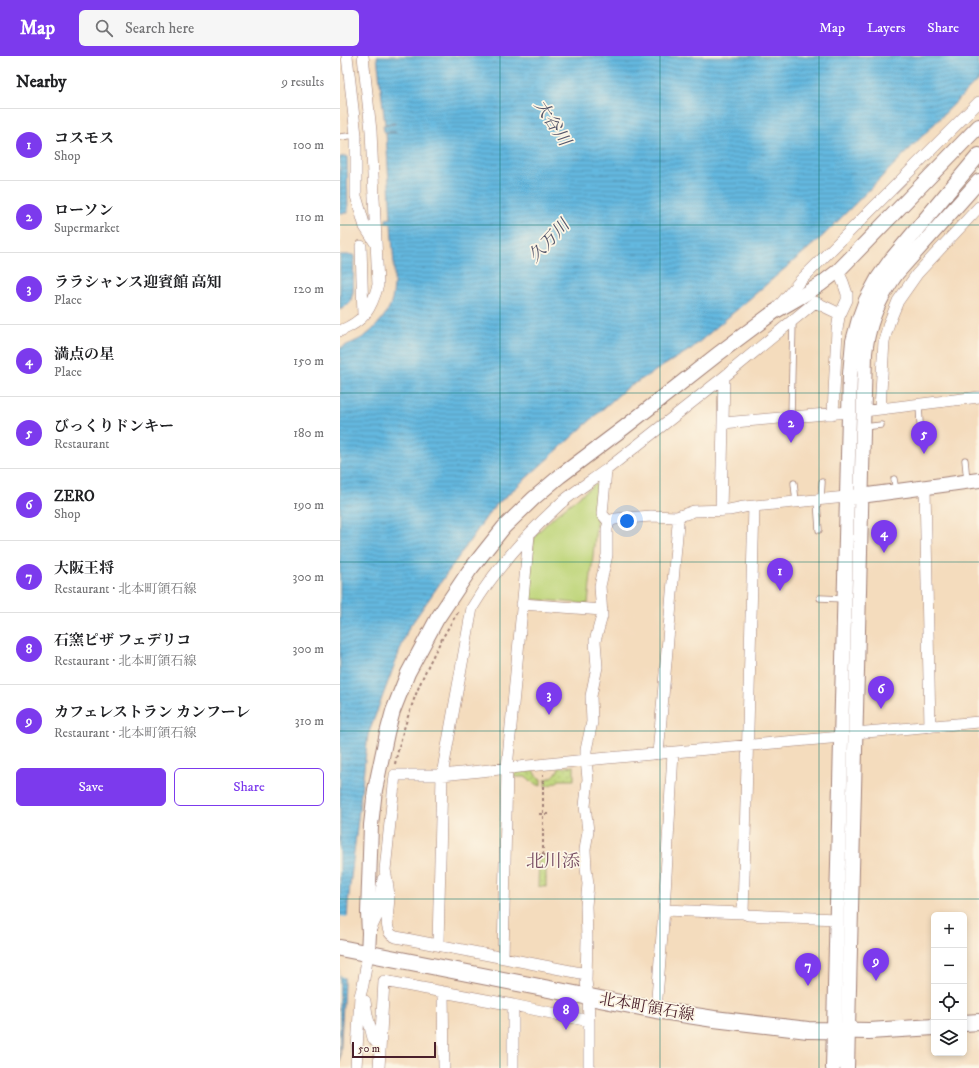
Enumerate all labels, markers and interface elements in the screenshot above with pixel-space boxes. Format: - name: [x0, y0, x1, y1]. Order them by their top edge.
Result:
- search box: [79, 10, 359, 46]
- text: Map: [20, 17, 55, 40]
- icon: search: [93, 17, 115, 39]
- text: Search here: [125, 19, 194, 38]
- text: Map: [819, 19, 845, 37]
- text: Layers: [867, 19, 905, 37]
- text: Share: [927, 19, 959, 37]
- text: Nearby: [16, 71, 66, 93]
- text: 9 results: [282, 74, 324, 90]
- water label: 大谷川: [529, 96, 576, 152]
- text: コスモス: [54, 129, 114, 148]
- text: 1: [27, 137, 31, 153]
- text: 100 m: [293, 137, 324, 153]
- text: Shop: [54, 148, 80, 164]
- text: ローソン: [54, 201, 113, 220]
- text: 2: [26, 209, 32, 225]
- text: 110 m: [295, 209, 324, 225]
- water label: 久万川: [524, 213, 576, 267]
- text: Supermarket: [54, 220, 120, 236]
- text: ララシャンス迎賓館 高知: [54, 273, 221, 292]
- text: 3: [27, 281, 31, 297]
- text: 120 m: [293, 281, 324, 297]
- text: Place: [54, 292, 82, 308]
- text: 満点の星: [54, 345, 114, 364]
- text: 4: [25, 353, 33, 369]
- text: 150 m: [293, 353, 324, 369]
- text: Place: [54, 364, 82, 380]
- pin: 2: [778, 410, 804, 443]
- text: びっくりドンキー: [54, 417, 174, 436]
- pin: 5: [911, 421, 937, 454]
- text: 5: [26, 425, 32, 441]
- text: 180 m: [293, 425, 324, 441]
- text: Restaurant: [54, 436, 110, 452]
- text: ZERO: [54, 487, 95, 506]
- text: 6: [26, 497, 32, 513]
- text: 190 m: [293, 497, 324, 513]
- text: Shop: [54, 506, 80, 522]
- your location: [617, 511, 637, 531]
- pin: 4: [871, 520, 897, 553]
- pin: 1: [767, 558, 793, 591]
- text: 大阪王将: [54, 559, 114, 578]
- text: 7: [26, 569, 32, 585]
- text: 300 m: [293, 569, 324, 585]
- text: Restaurant · 北本町領石線: [54, 581, 196, 597]
- text: 石窯ピザ フェデリコ: [54, 631, 191, 650]
- text: 8: [26, 641, 32, 657]
- text: 300 m: [293, 641, 324, 657]
- text: Restaurant · 北本町領石線: [54, 653, 196, 669]
- pin: 6: [868, 676, 894, 709]
- pin: 3: [536, 682, 562, 715]
- text: カフェレストラン カンフーレ: [54, 703, 250, 722]
- text: 9: [26, 713, 32, 729]
- text: 310 m: [295, 713, 324, 729]
- text: Restaurant · 北本町領石線: [54, 725, 196, 741]
- button: Save: [16, 768, 166, 806]
- button: Share: [174, 768, 324, 806]
- district label: 北川添: [526, 851, 580, 873]
- map controls: [931, 912, 967, 1056]
- button: +: [931, 912, 967, 948]
- pin: 9: [863, 948, 889, 981]
- button: −: [931, 948, 967, 984]
- pin: 7: [795, 953, 821, 986]
- button: locate: [931, 984, 967, 1020]
- street label: 北本町領石線: [598, 989, 696, 1025]
- pin: 8: [553, 997, 579, 1030]
- button: layers: [931, 1020, 967, 1056]
- scale bar: [352, 1040, 436, 1059]
- text: 50 m: [358, 1042, 380, 1056]

